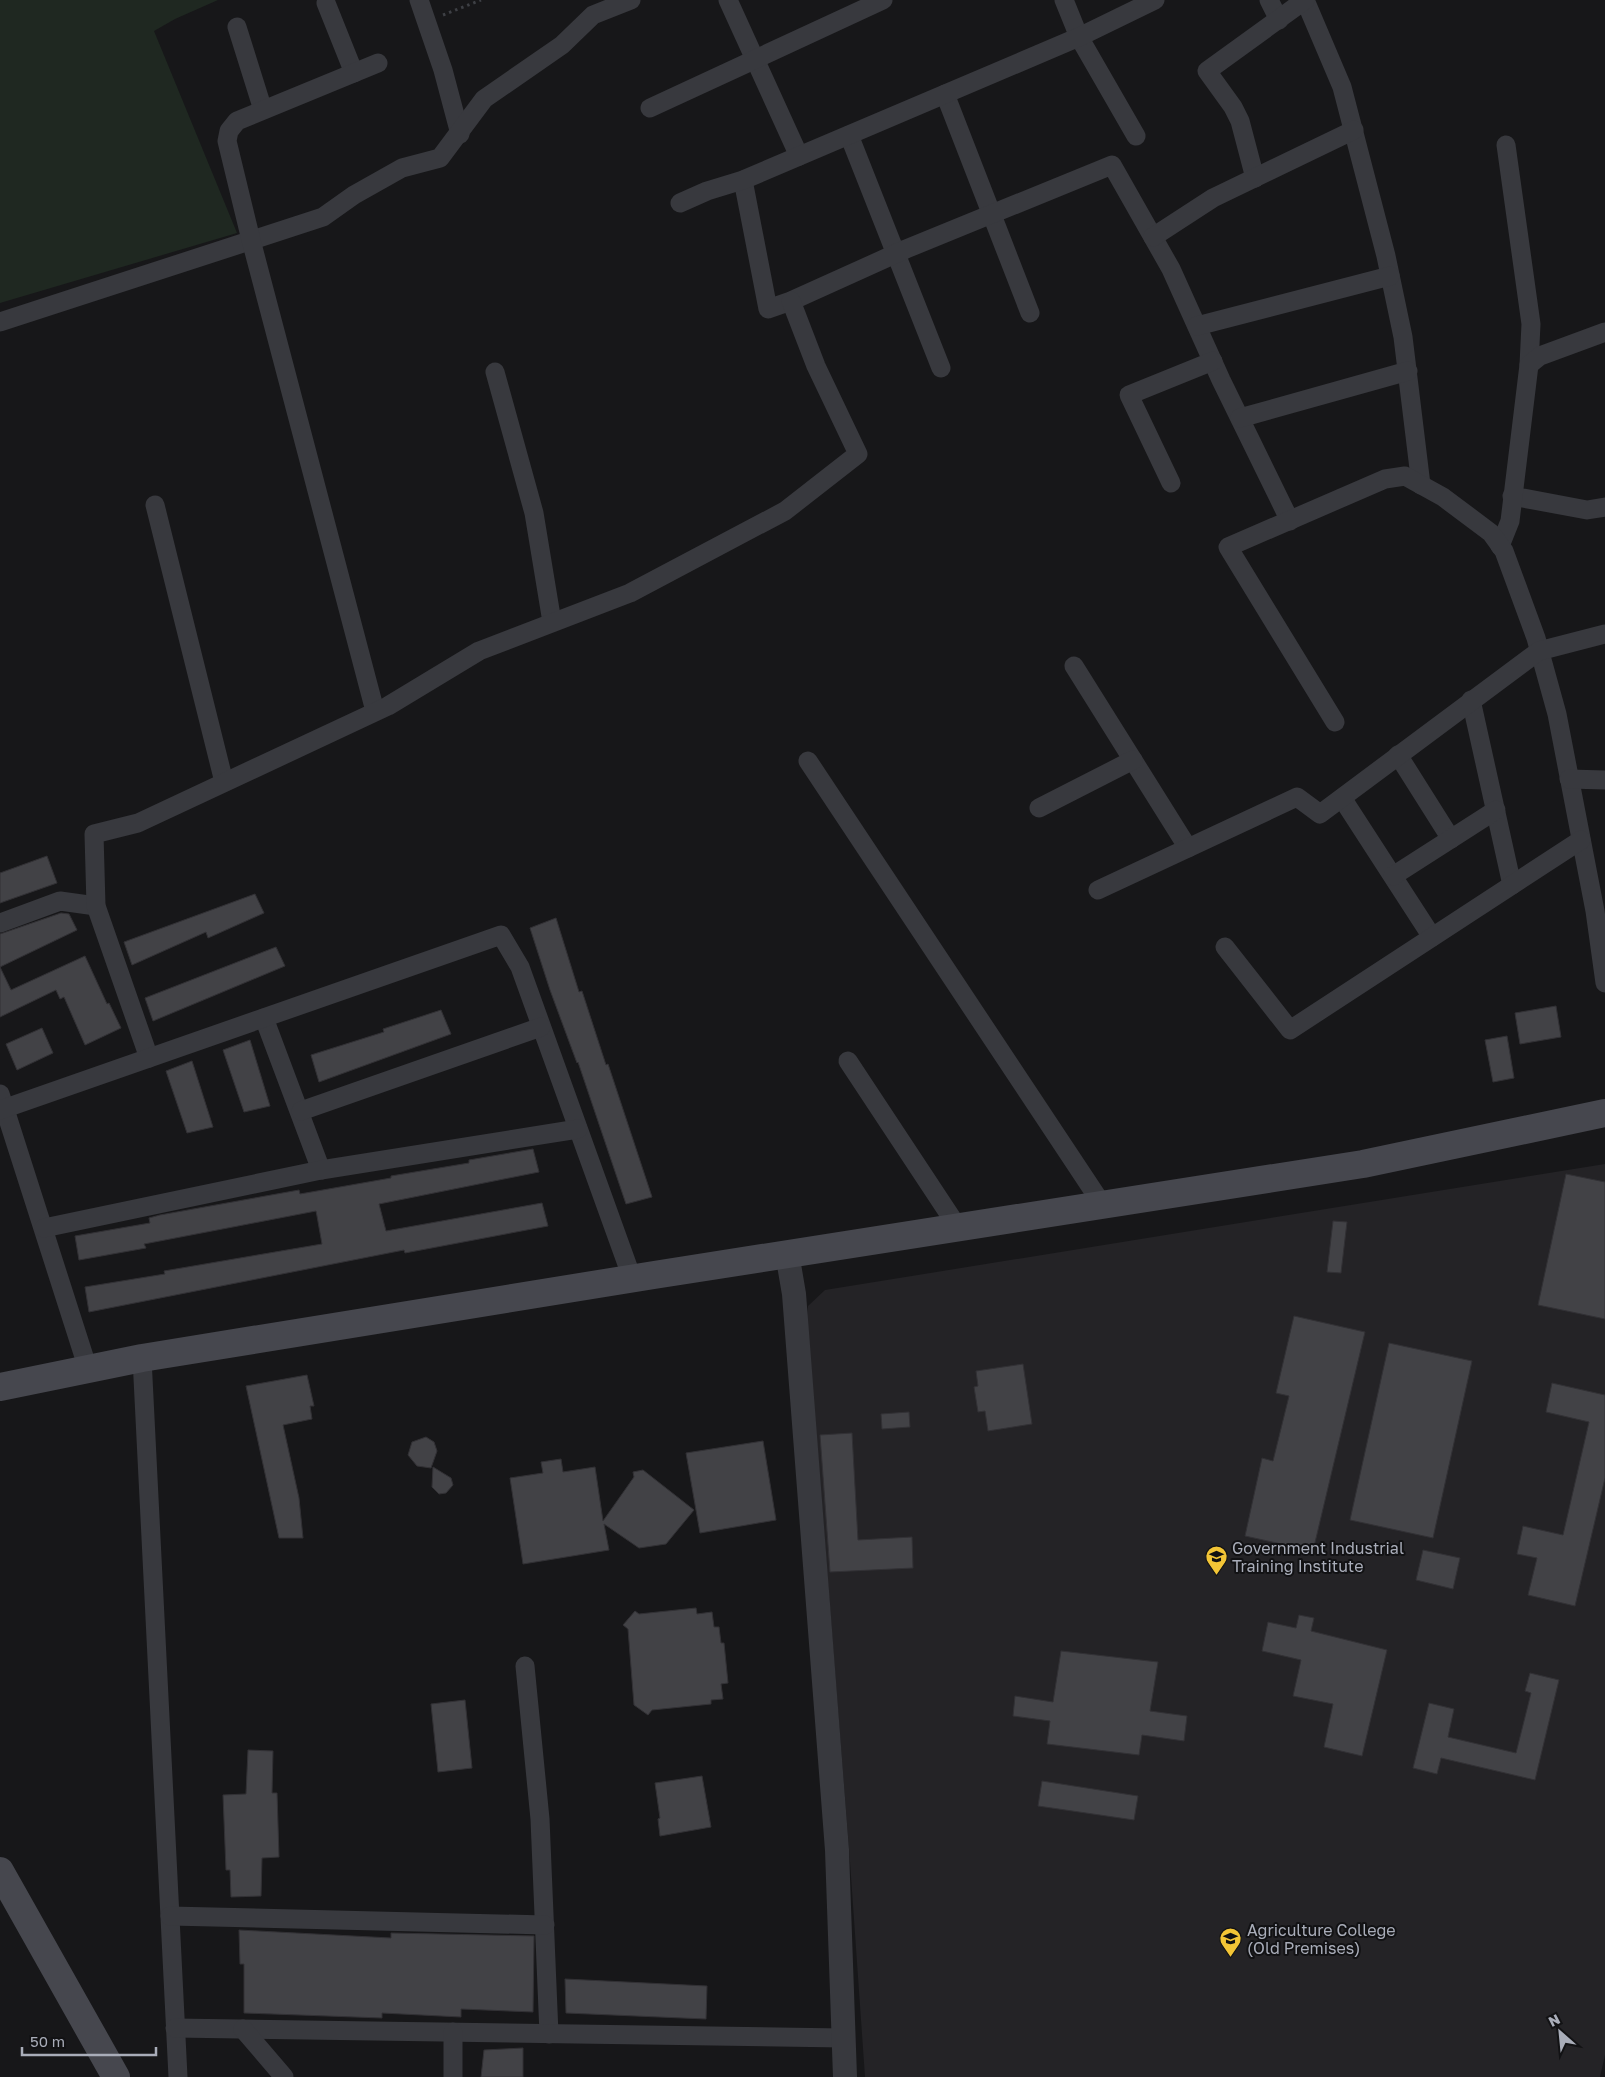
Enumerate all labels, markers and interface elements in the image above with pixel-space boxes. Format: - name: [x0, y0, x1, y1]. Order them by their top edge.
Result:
- place label: Government Industrial Training Institute: [1232, 1538, 1404, 1576]
- school or university icon: Government Industrial Training Institute: [1204, 1545, 1228, 1576]
- place label: Agriculture College (Old Premises): [1247, 1920, 1396, 1958]
- school or university icon: Agriculture College (Old Premises): [1219, 1927, 1243, 1958]
- north arrow: [1535, 2007, 1585, 2057]
- text: N: [1545, 2010, 1562, 2030]
- scale bar: [22, 2024, 156, 2056]
- text: 50 m: [30, 2032, 65, 2050]

